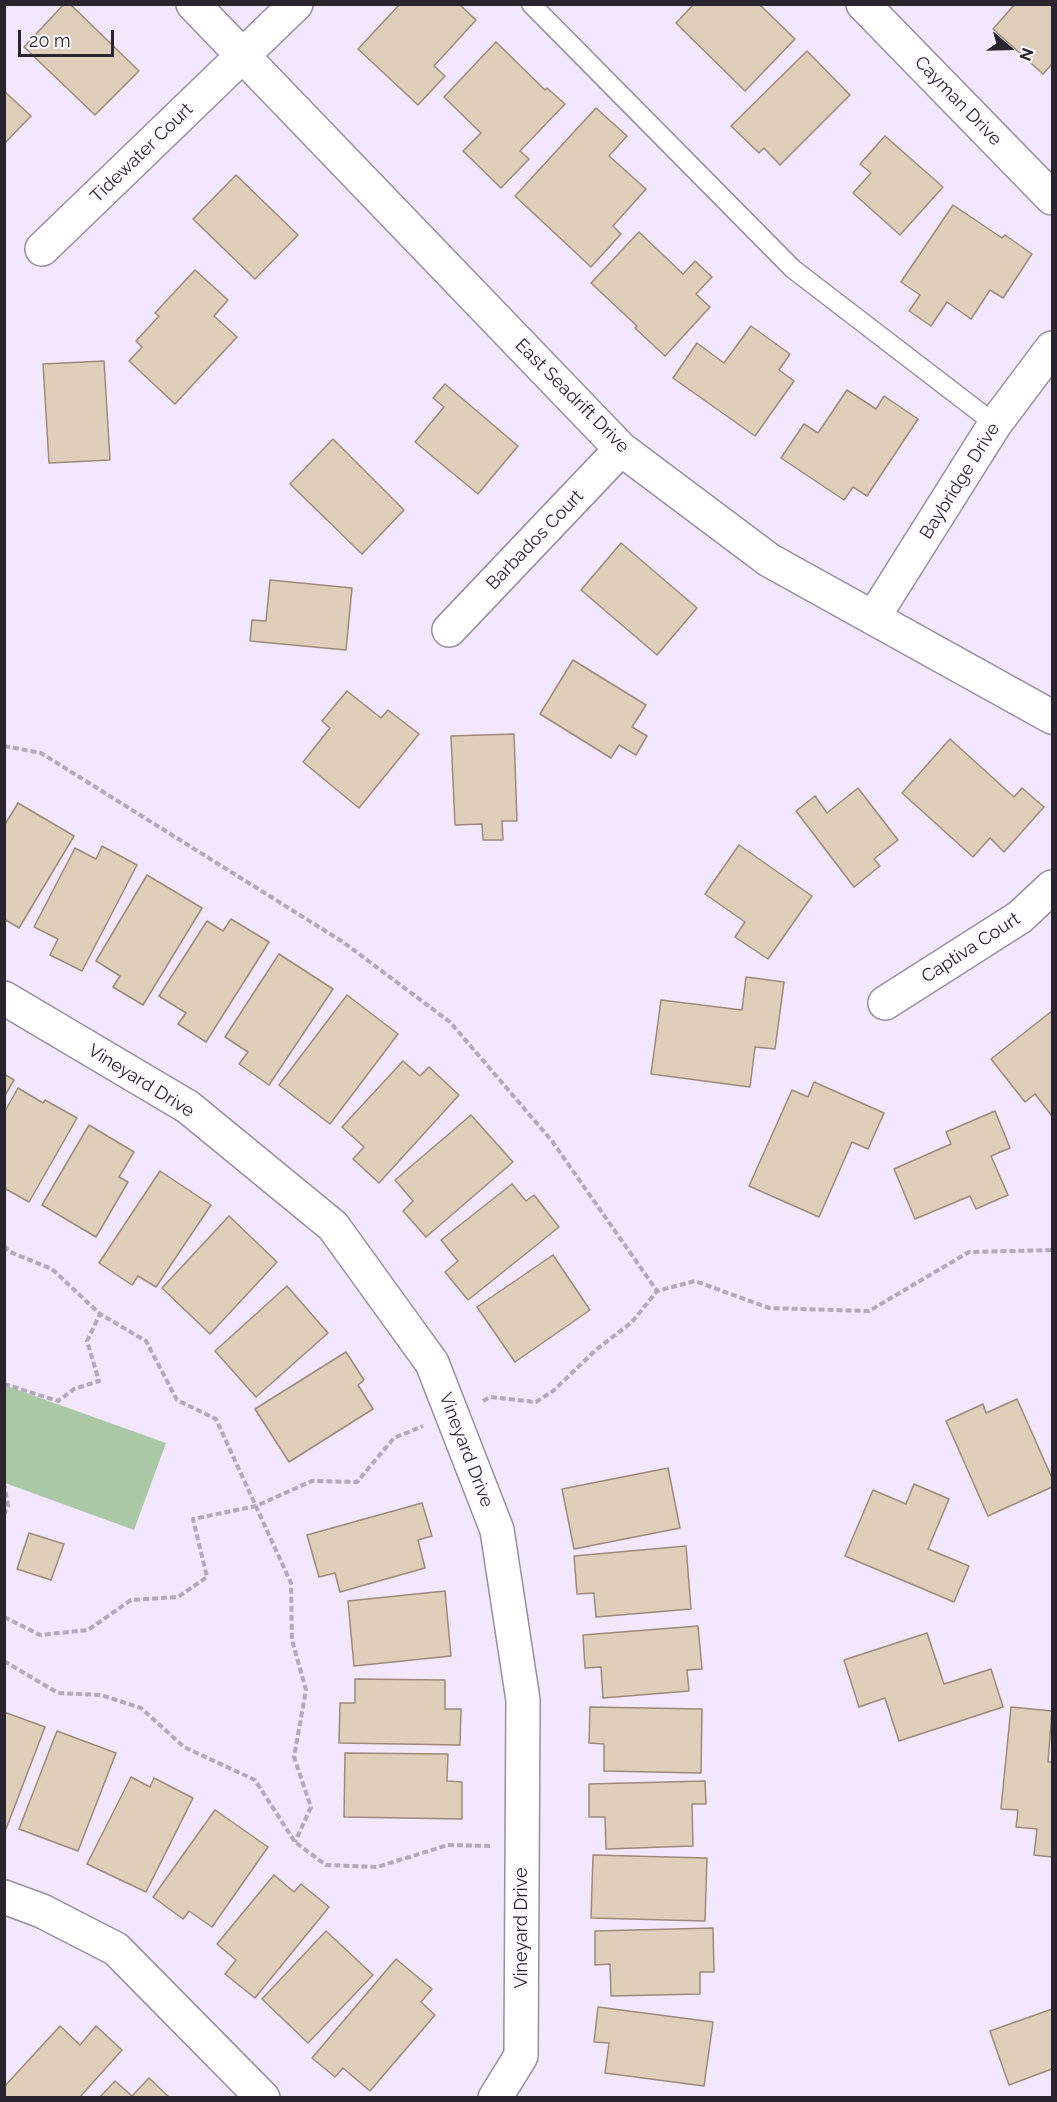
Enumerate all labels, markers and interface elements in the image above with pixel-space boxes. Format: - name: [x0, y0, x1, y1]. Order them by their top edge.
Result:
- scale bar: [21, 18, 117, 56]
- north arrow: [979, 18, 1039, 78]
- text: 20 m: [29, 30, 71, 51]
- text: N: [1015, 45, 1037, 63]
- street label: Cayman Drive: [910, 52, 1006, 150]
- street label: Tidewater Court: [86, 99, 198, 207]
- street label: East Seadrift Drive: [511, 335, 633, 457]
- street label: Baybridge Drive: [916, 419, 1004, 543]
- street label: Barbados Court: [482, 486, 588, 594]
- street label: Captiva Court: [918, 908, 1024, 988]
- street label: Vineyard Drive: [84, 1040, 198, 1122]
- street label: Vineyard Drive: [434, 1390, 498, 1510]
- street label: Vineyard Drive: [511, 1867, 533, 1989]

